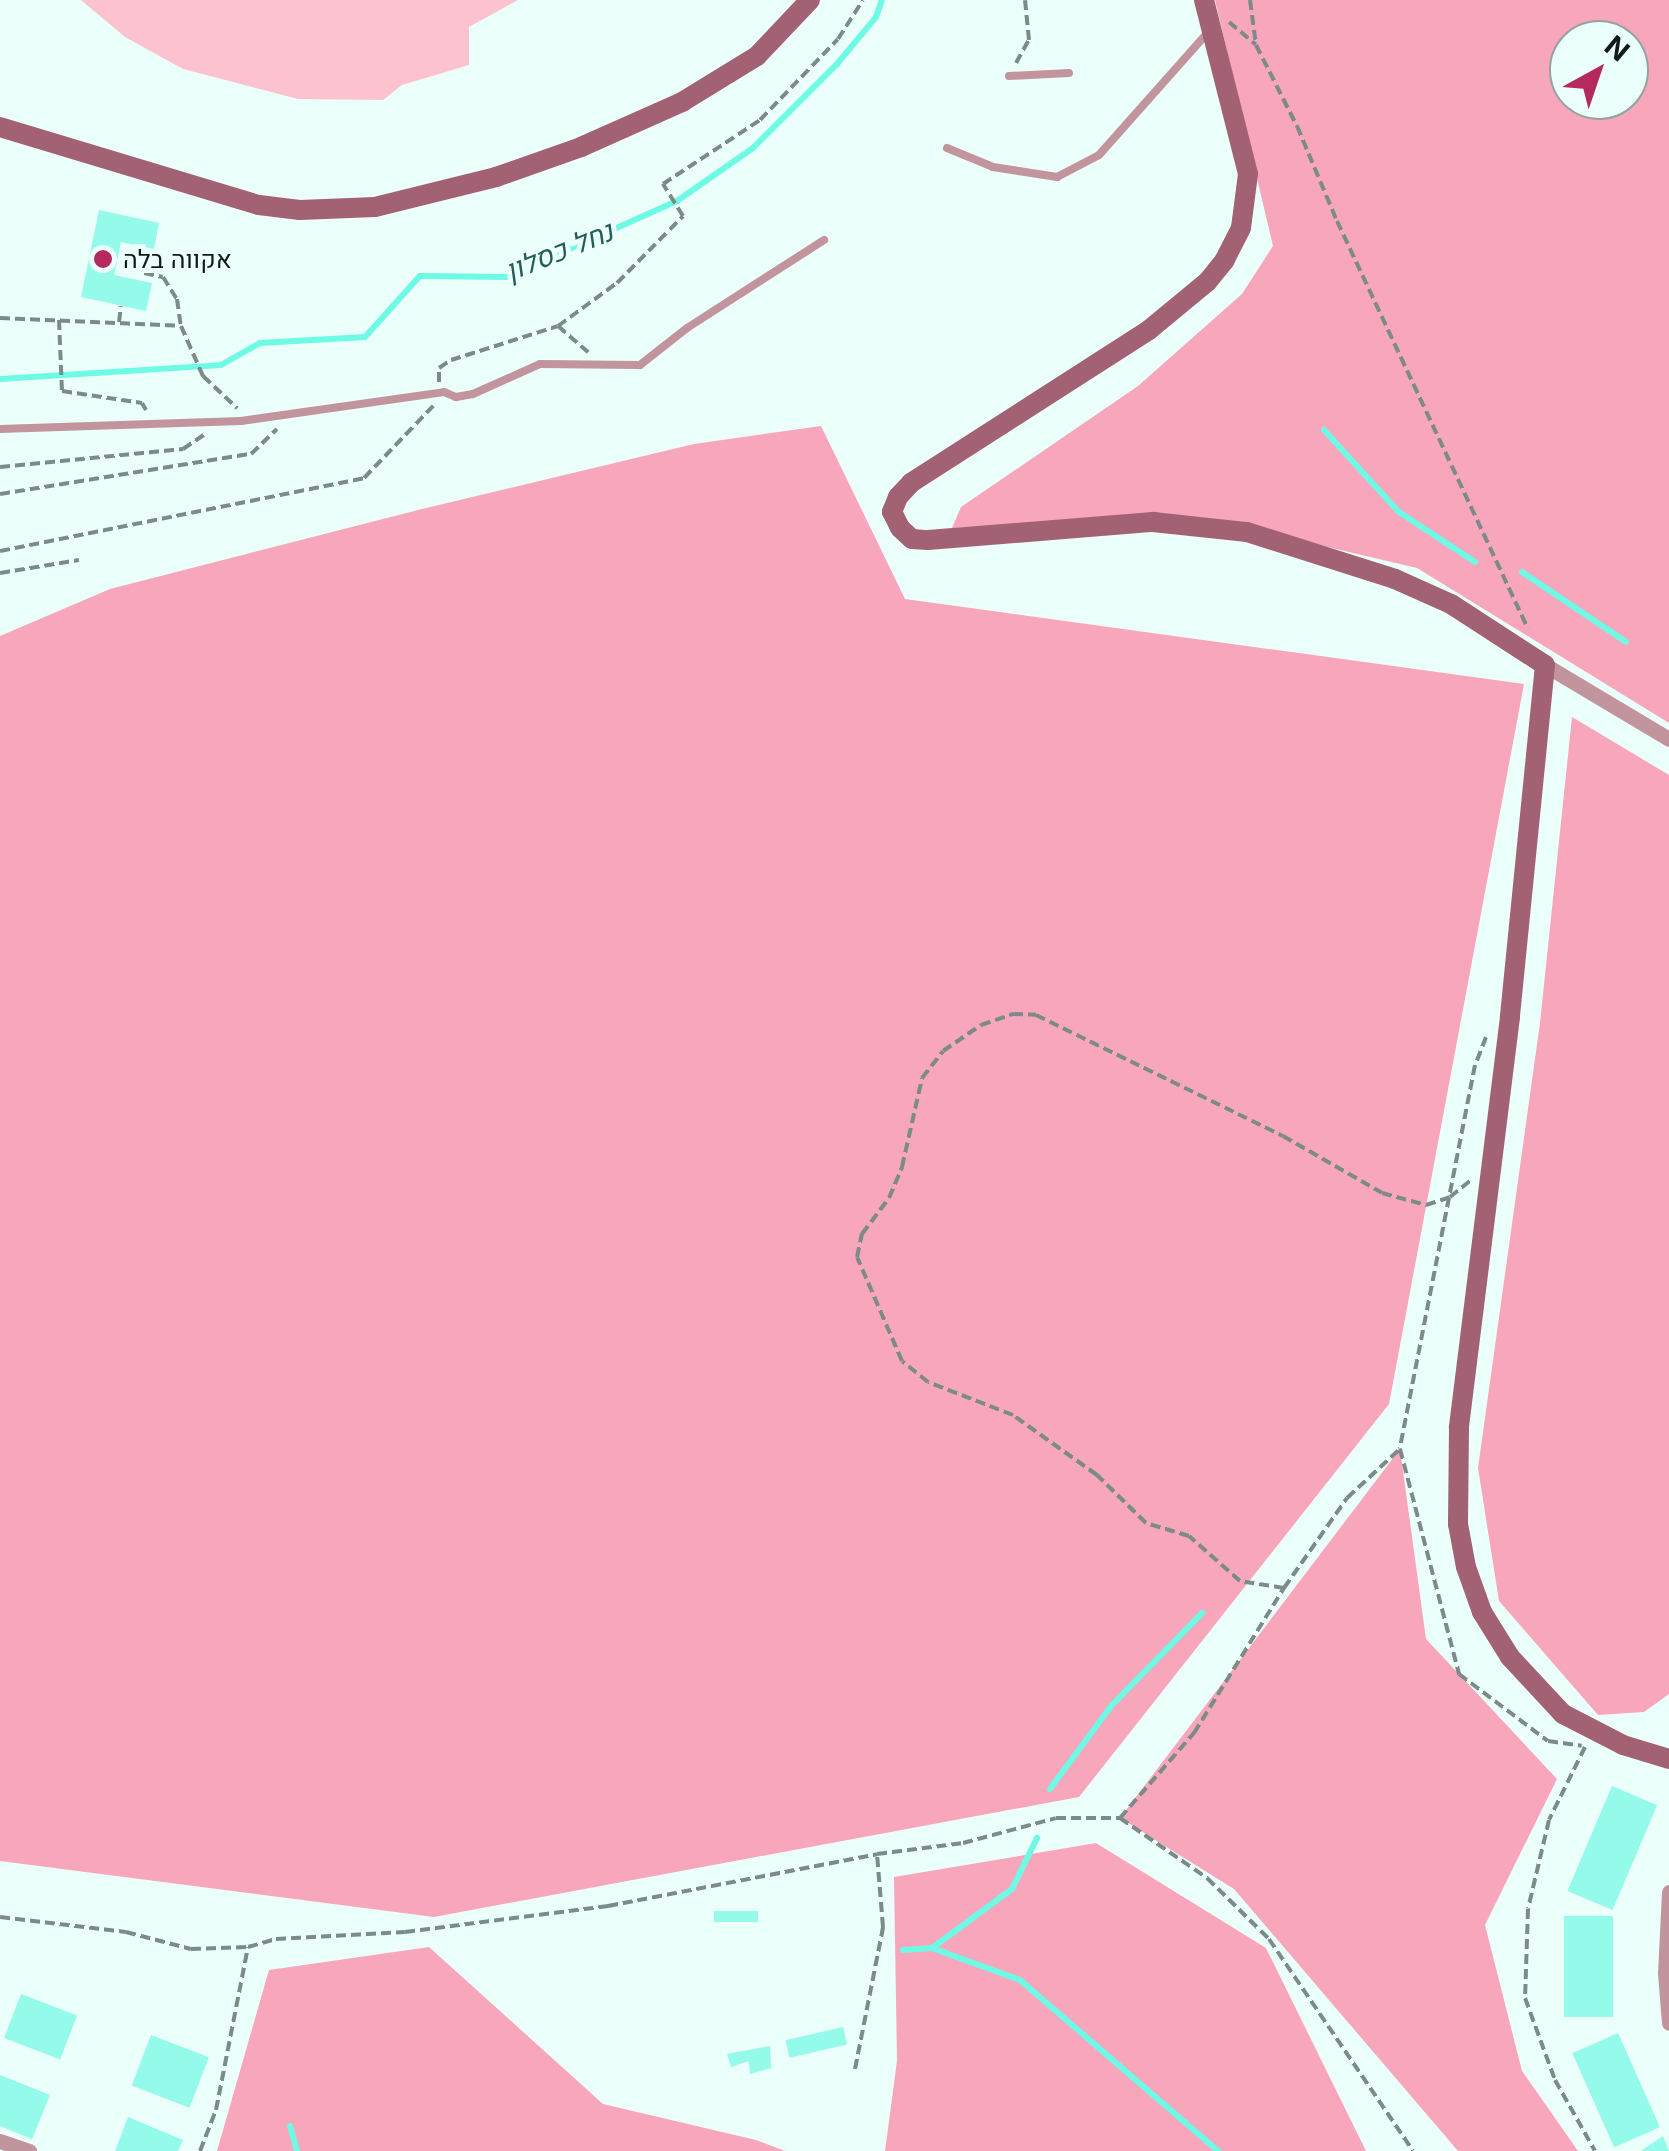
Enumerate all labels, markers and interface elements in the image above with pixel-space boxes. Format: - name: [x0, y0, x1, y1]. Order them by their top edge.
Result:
- north arrow: [1549, 20, 1649, 120]
- text: N: [1598, 29, 1636, 68]
- water label: נחל כסלון: [500, 214, 618, 288]
- place label: אקווה בלה: [123, 244, 232, 274]
- marker: אקווה בלה: [92, 248, 114, 270]

